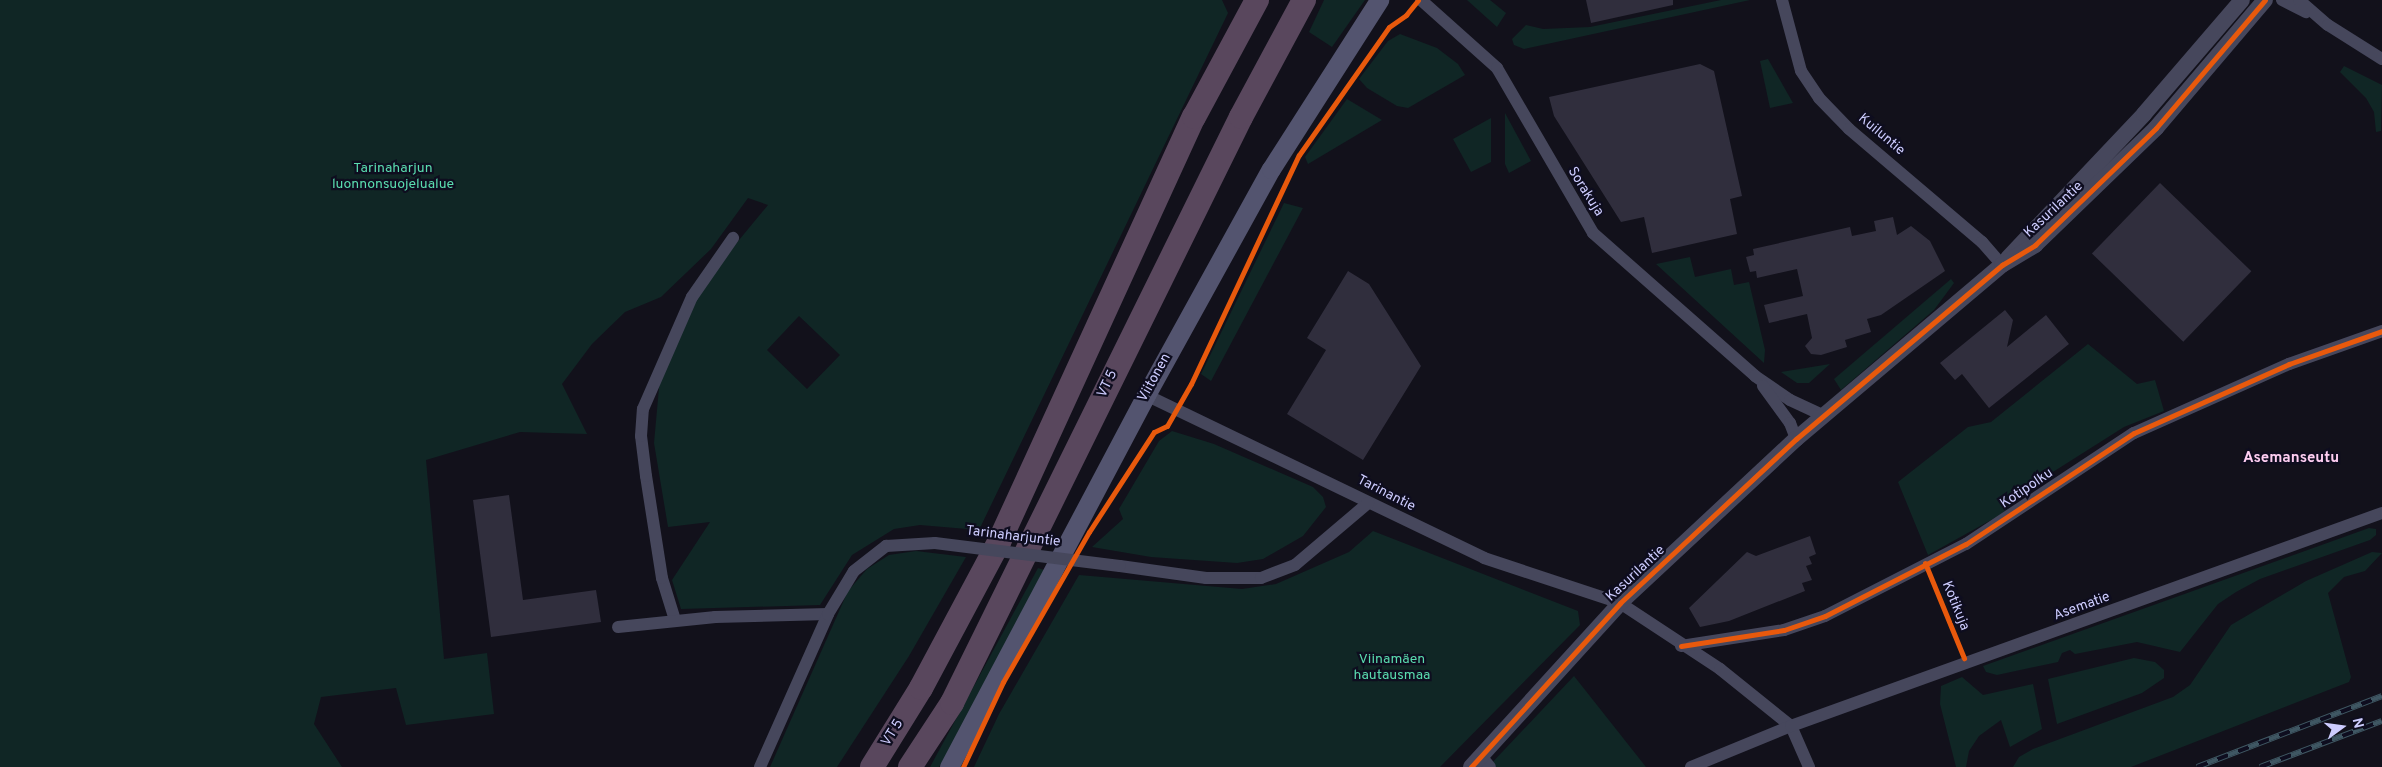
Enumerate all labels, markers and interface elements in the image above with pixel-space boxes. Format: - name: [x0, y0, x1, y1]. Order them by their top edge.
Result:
- street label: Kuiluntie: [1854, 111, 1908, 159]
- park label: Tarinaharjun luonnonsuojelualue: [332, 161, 454, 193]
- street label: Sorakuja: [1563, 164, 1607, 220]
- street label: Kasurilantie: [2021, 178, 2087, 242]
- street label: Viitonen: [1135, 351, 1175, 405]
- street label: VT 5: [1094, 367, 1122, 401]
- district label: Asemanseutu: [2243, 450, 2339, 468]
- street label: Kotipolku: [1997, 465, 2057, 513]
- street label: Tarinantie: [1354, 472, 1418, 516]
- street label: Tarinaharjuntie: [965, 523, 1061, 551]
- street label: Kasurilantie: [1603, 542, 1669, 606]
- street label: Kotikuja: [1938, 579, 1972, 633]
- street label: Asematie: [2052, 589, 2112, 625]
- park label: Viinamäen hautausmaa: [1354, 652, 1430, 684]
- north arrow: [2317, 702, 2367, 752]
- street label: VT 5: [878, 716, 908, 750]
- text: N: [2348, 716, 2367, 730]

